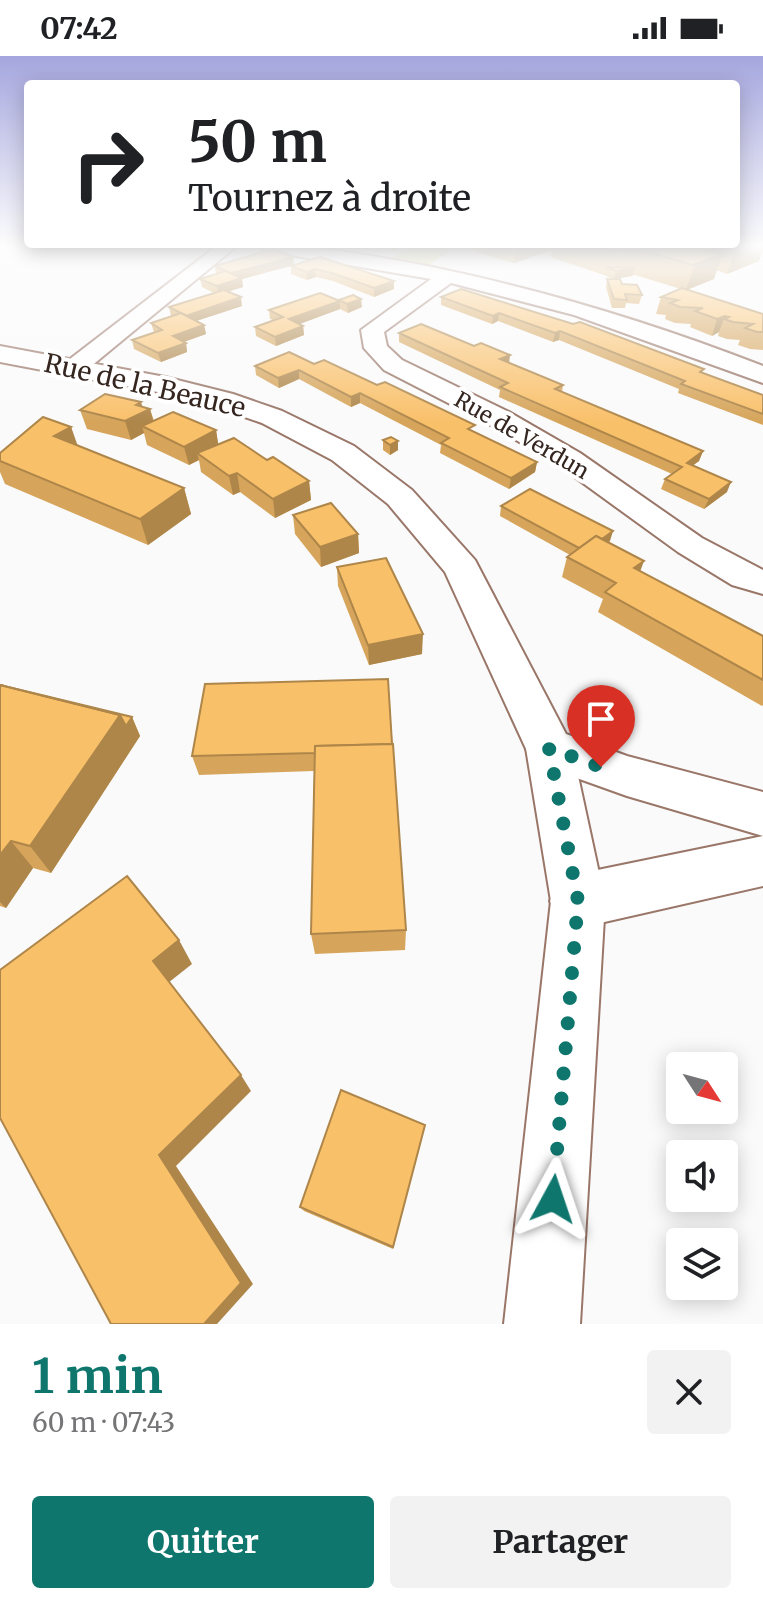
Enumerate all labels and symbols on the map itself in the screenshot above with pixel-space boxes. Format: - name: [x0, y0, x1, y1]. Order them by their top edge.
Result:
- street label: Rue de la Beauce: [41, 346, 249, 424]
- street label: Rue de Verdun: [450, 385, 595, 485]
- pin: [567, 685, 635, 767]
- north arrow: [666, 1052, 738, 1124]
- position arrow: [511, 1157, 595, 1241]

